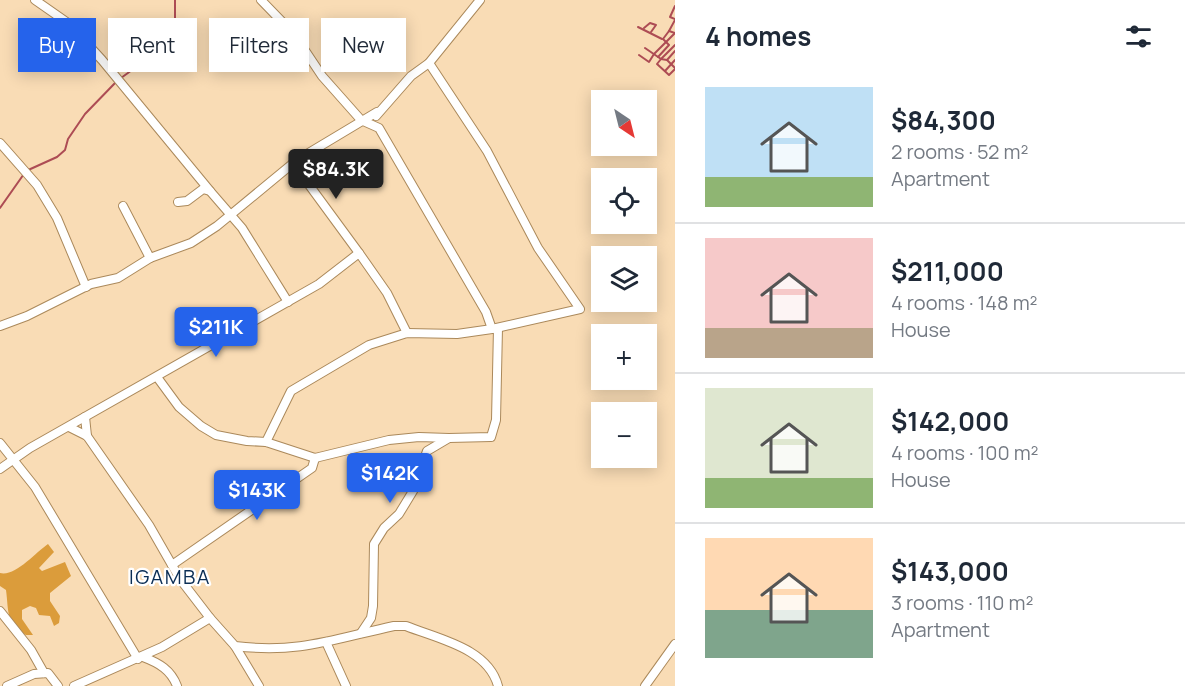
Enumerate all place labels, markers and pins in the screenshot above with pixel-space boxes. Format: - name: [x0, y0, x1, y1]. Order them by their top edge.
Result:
- pin: $84.3K: [287, 149, 385, 200]
- pin: $211K: [174, 307, 258, 358]
- pin: $142K: [348, 453, 432, 504]
- pin: $143K: [215, 470, 299, 521]

